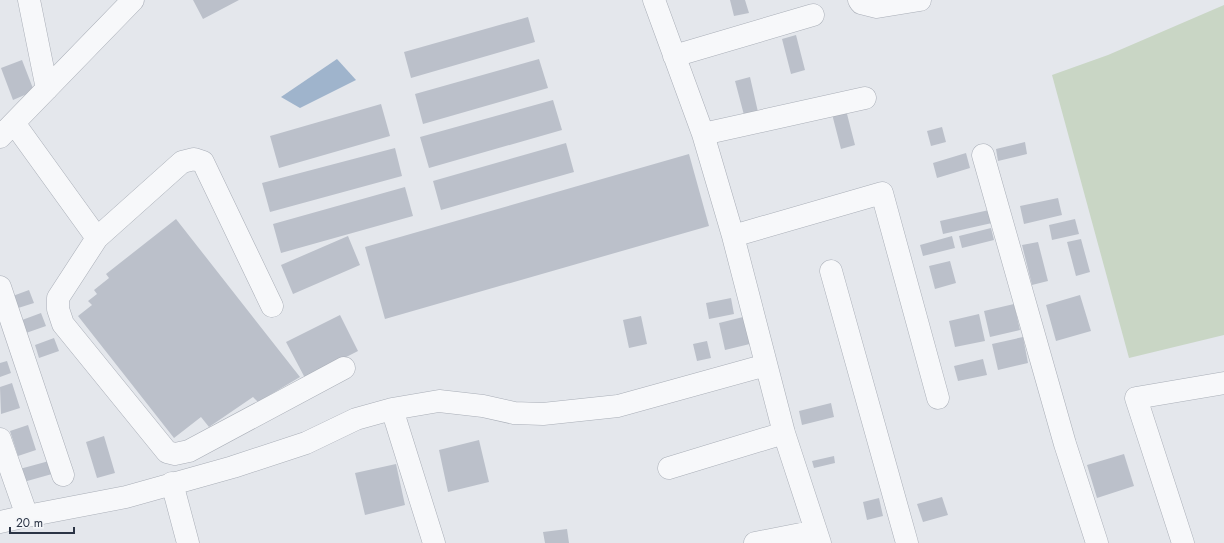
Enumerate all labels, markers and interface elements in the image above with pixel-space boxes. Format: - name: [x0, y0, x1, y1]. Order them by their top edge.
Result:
- scale bar: [10, 509, 74, 535]
- text: 20 m: [16, 514, 43, 532]

